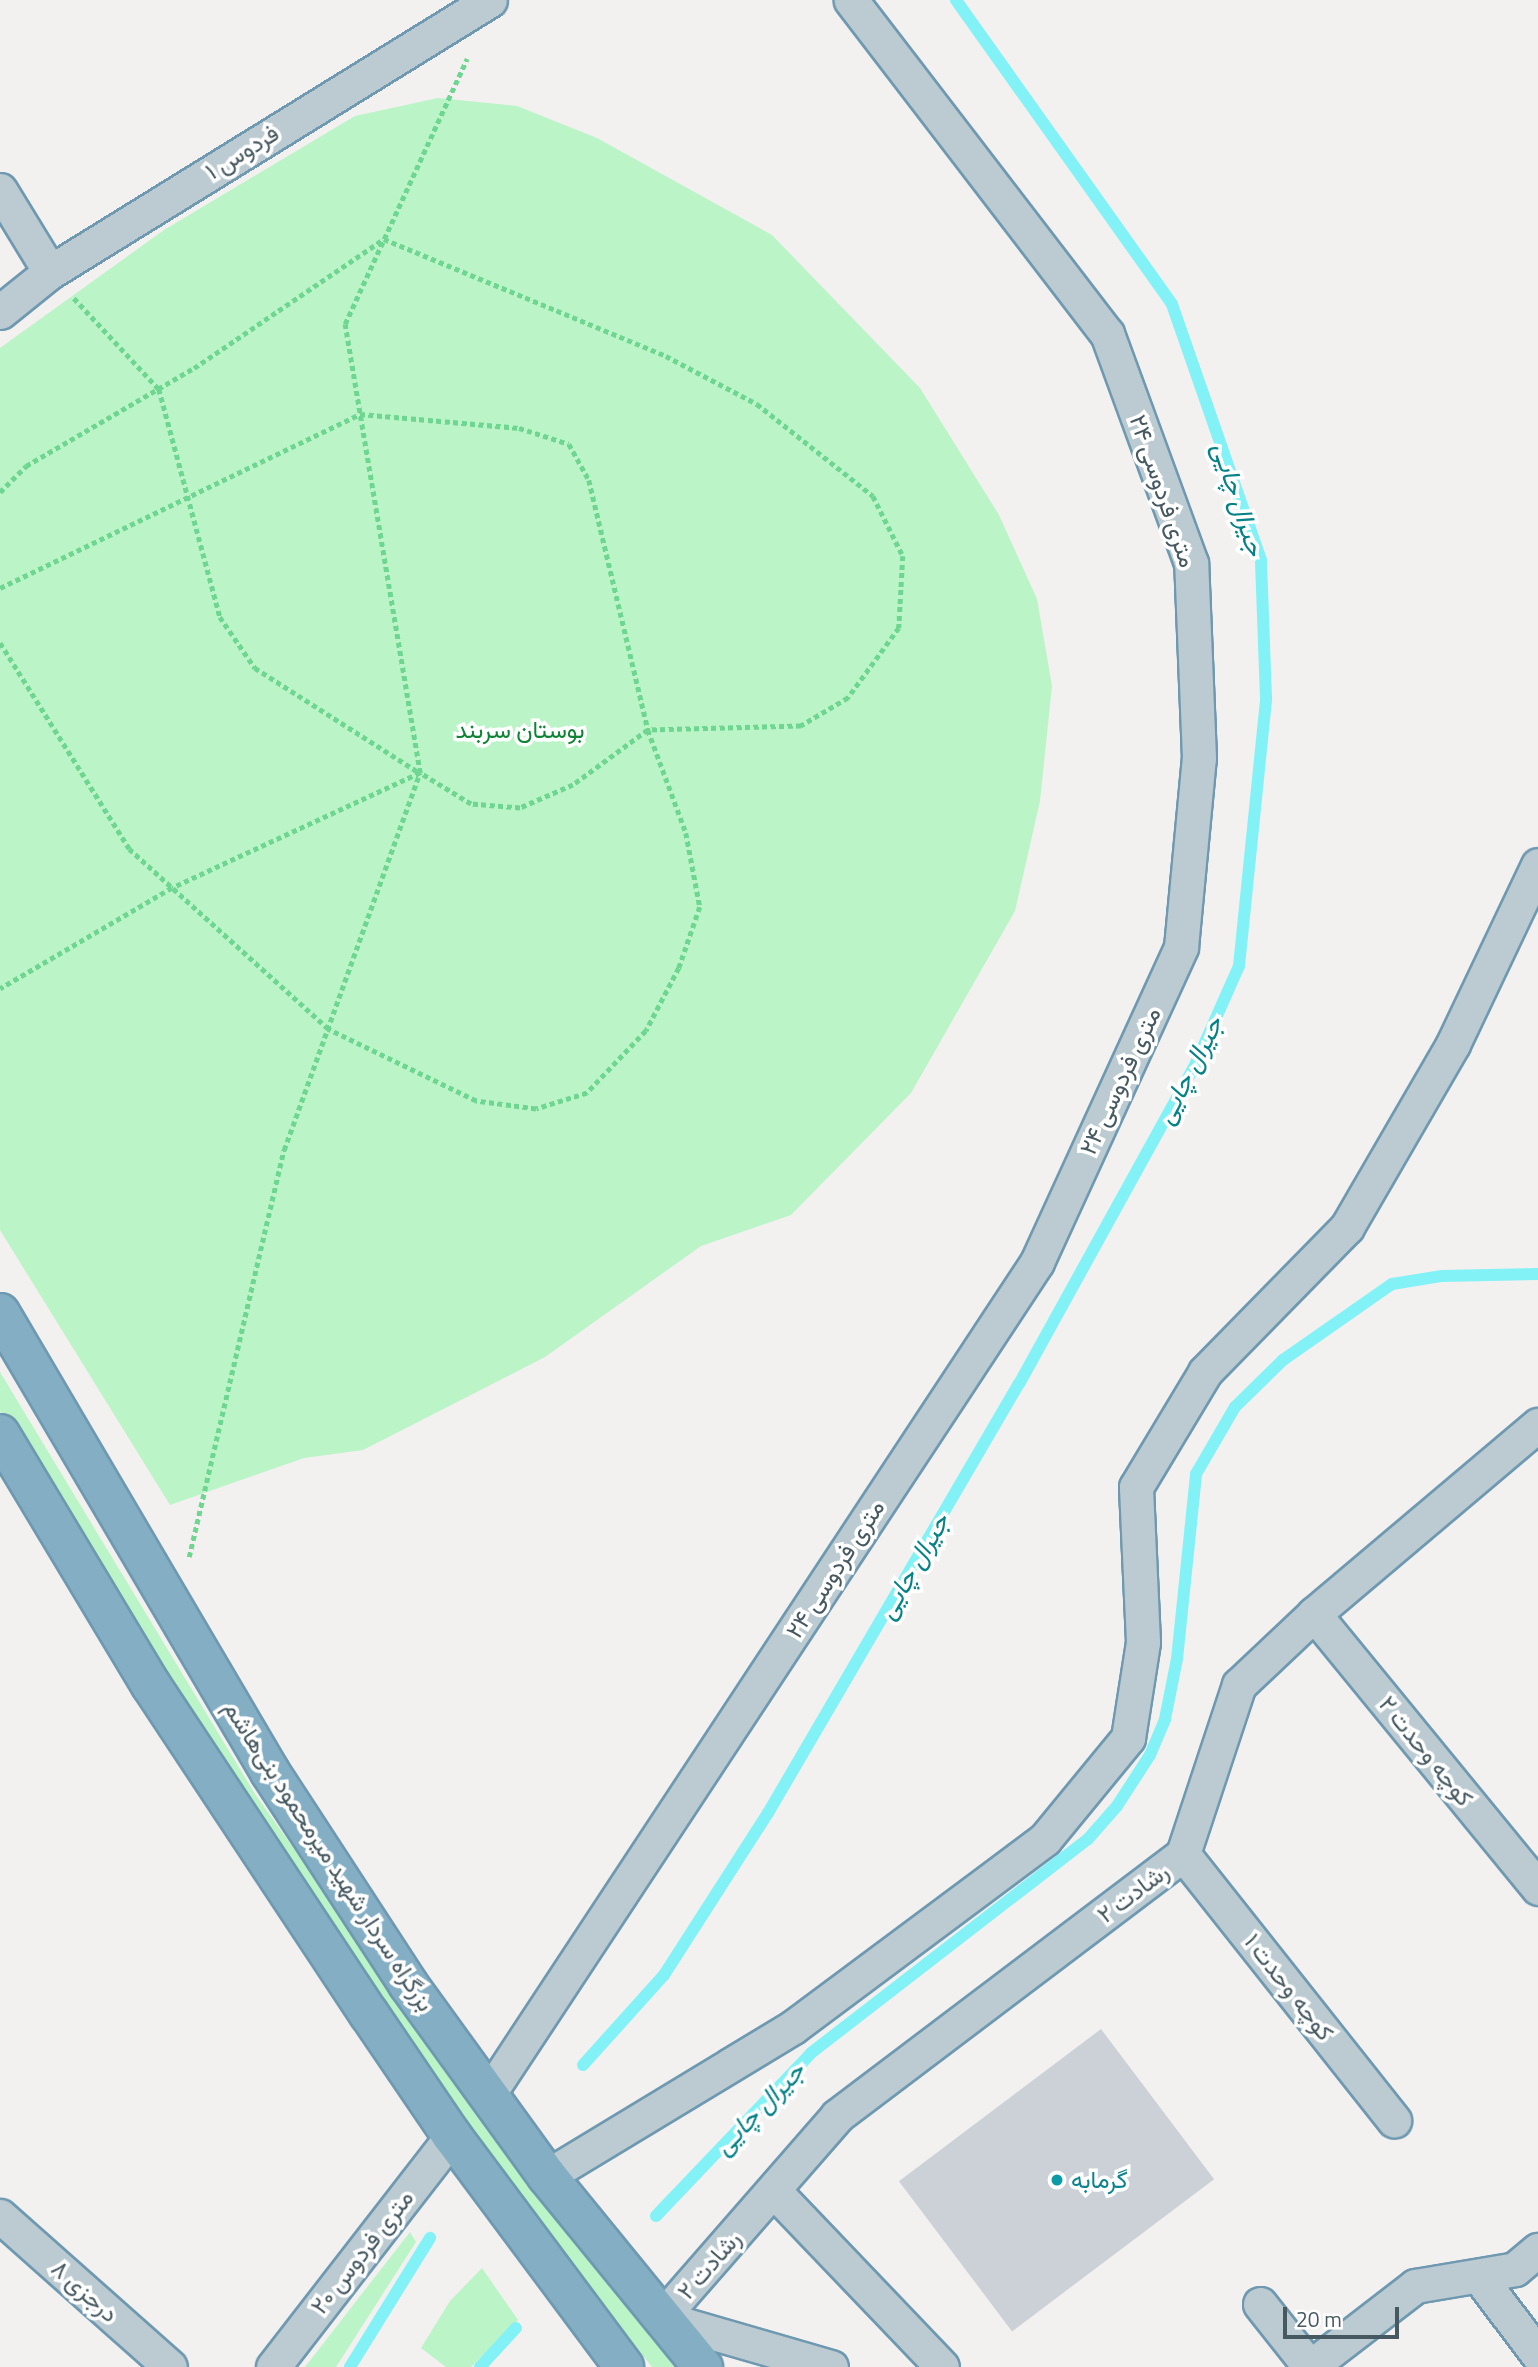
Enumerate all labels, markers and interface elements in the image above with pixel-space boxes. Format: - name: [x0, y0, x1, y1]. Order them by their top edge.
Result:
- street label: فردوس ۱: [200, 118, 284, 186]
- street label: ۲۴ متری فردوسی: [1123, 411, 1203, 571]
- water label: جیرال چایی: [1206, 438, 1272, 560]
- park label: بوستان سربند: [455, 716, 585, 744]
- street label: ۲۴ متری فردوسی: [1073, 1003, 1167, 1159]
- water label: جیرال چایی: [1149, 1011, 1229, 1129]
- street label: ۲۴ متری فردوسی: [780, 1494, 890, 1644]
- water label: جیرال چایی: [870, 1507, 956, 1625]
- street label: کوچه وحدت ۲: [1373, 1690, 1479, 1812]
- street label: بزرگراه سردار شهید میرمحمود بنی‌هاشم: [218, 1695, 440, 2017]
- street label: رشادت ۲: [1092, 1857, 1174, 1929]
- street label: کوچه وحدت ۱: [1238, 1928, 1340, 2046]
- water label: جیرال چایی: [707, 2055, 811, 2161]
- place label: گرمابه: [1071, 2166, 1128, 2194]
- marker: گرمابه: [1049, 2172, 1065, 2188]
- street label: ۲۰ متری فردوس: [305, 2184, 419, 2320]
- street label: رشادت ۲: [671, 2225, 747, 2305]
- street label: درجزی ۸: [46, 2254, 124, 2328]
- scale bar: [1286, 2294, 1402, 2338]
- text: 20 m: [1296, 2303, 1342, 2335]

